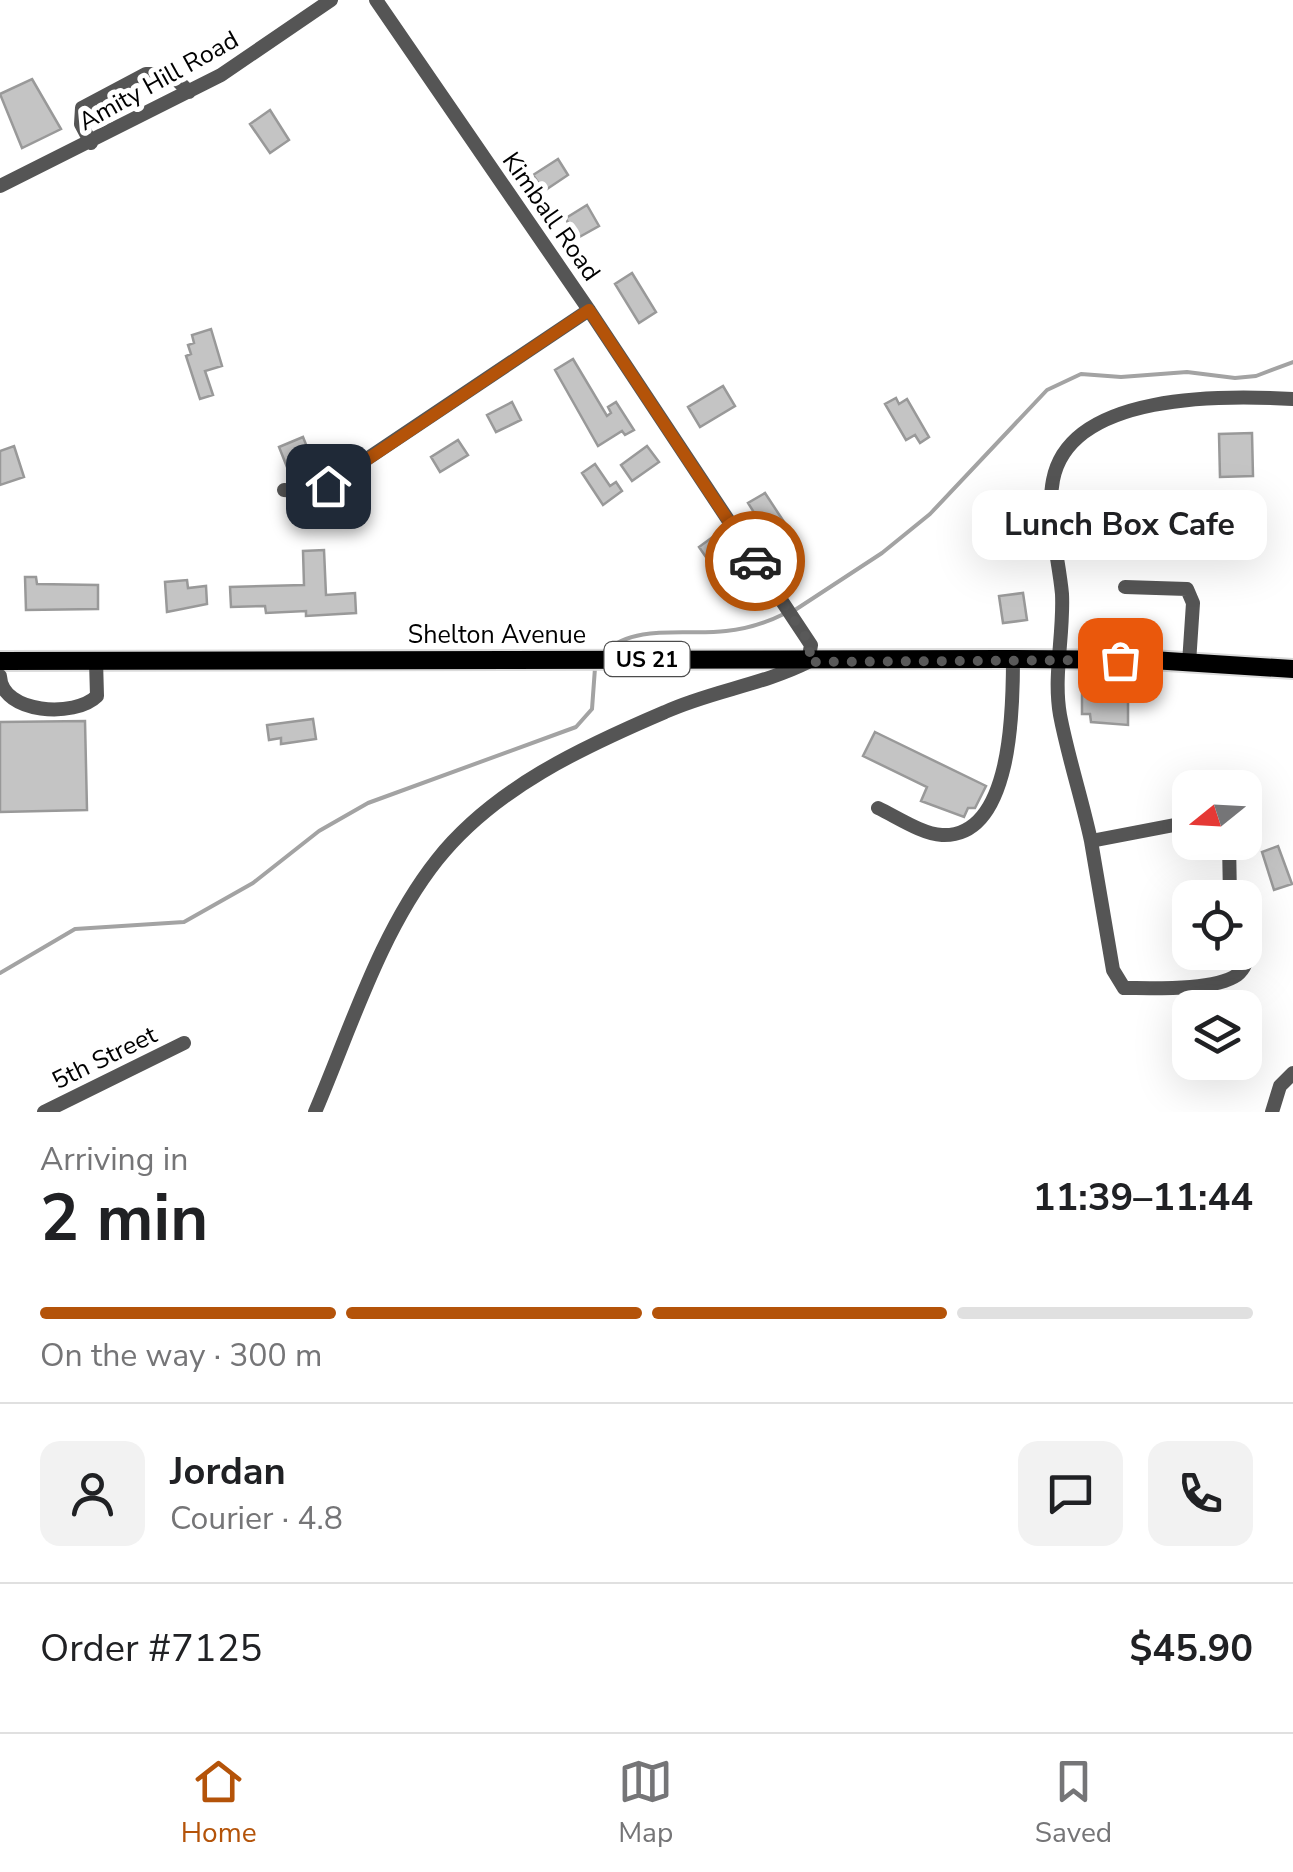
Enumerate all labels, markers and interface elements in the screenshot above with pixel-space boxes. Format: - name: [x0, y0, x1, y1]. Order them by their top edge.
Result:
- street label: Amity Hill Road: [72, 23, 244, 139]
- street label: Kimball Road: [494, 145, 608, 288]
- pin: [286, 444, 371, 529]
- icon: home: [301, 459, 356, 514]
- callout: Lunch Box Cafe: [972, 490, 1268, 560]
- text: Lunch Box Cafe: [1004, 503, 1235, 546]
- courier: [705, 511, 805, 611]
- icon: car: [728, 534, 783, 589]
- street label: Shelton Avenue: [408, 618, 586, 652]
- pin: [1078, 618, 1163, 703]
- icon: bag: [1093, 633, 1148, 688]
- road number: US 21: [604, 642, 690, 676]
- north arrow: [1172, 770, 1262, 860]
- map controls: [1172, 770, 1262, 1080]
- button: locate: [1172, 880, 1262, 970]
- button: layers: [1172, 990, 1262, 1080]
- street label: 5th Street: [46, 1018, 163, 1098]
- text: Arriving in: [40, 1138, 188, 1181]
- text: 11:39–11:44: [1033, 1172, 1253, 1223]
- text: 2 min: [40, 1174, 208, 1263]
- text: On the way · 300 m: [40, 1334, 322, 1377]
- button: person: [40, 1441, 145, 1546]
- button: chat: [1018, 1441, 1123, 1546]
- button: phone: [1148, 1441, 1253, 1546]
- text: Jordan: [170, 1446, 286, 1497]
- text: Courier · 4.8: [170, 1497, 343, 1540]
- text: Order #7125: [40, 1623, 262, 1674]
- text: $45.90: [1130, 1623, 1253, 1674]
- tab: Home: [181, 1754, 257, 1852]
- tab: Map: [618, 1754, 673, 1852]
- tab: Saved: [1035, 1754, 1112, 1852]

